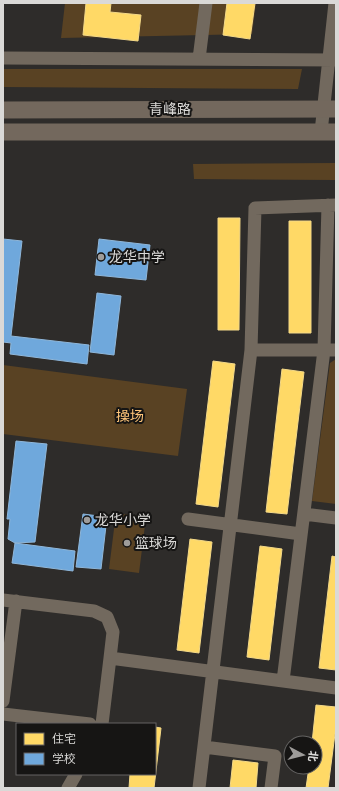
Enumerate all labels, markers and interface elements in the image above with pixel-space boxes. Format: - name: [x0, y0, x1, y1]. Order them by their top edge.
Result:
- street label: 青峰路: [149, 101, 191, 118]
- place label: 龙华中学: [109, 249, 165, 266]
- marker: 龙华中学: [96, 252, 106, 262]
- park label: 操场: [116, 408, 144, 425]
- place label: 龙华小学: [95, 512, 151, 529]
- marker: 龙华小学: [82, 515, 92, 525]
- place label: 篮球场: [135, 535, 177, 552]
- marker: 篮球场: [122, 538, 132, 548]
- legend: [16, 723, 156, 775]
- text: 住宅: [52, 732, 76, 746]
- north arrow: [283, 735, 323, 775]
- text: 北: [305, 750, 320, 762]
- text: 学校: [52, 752, 76, 766]

